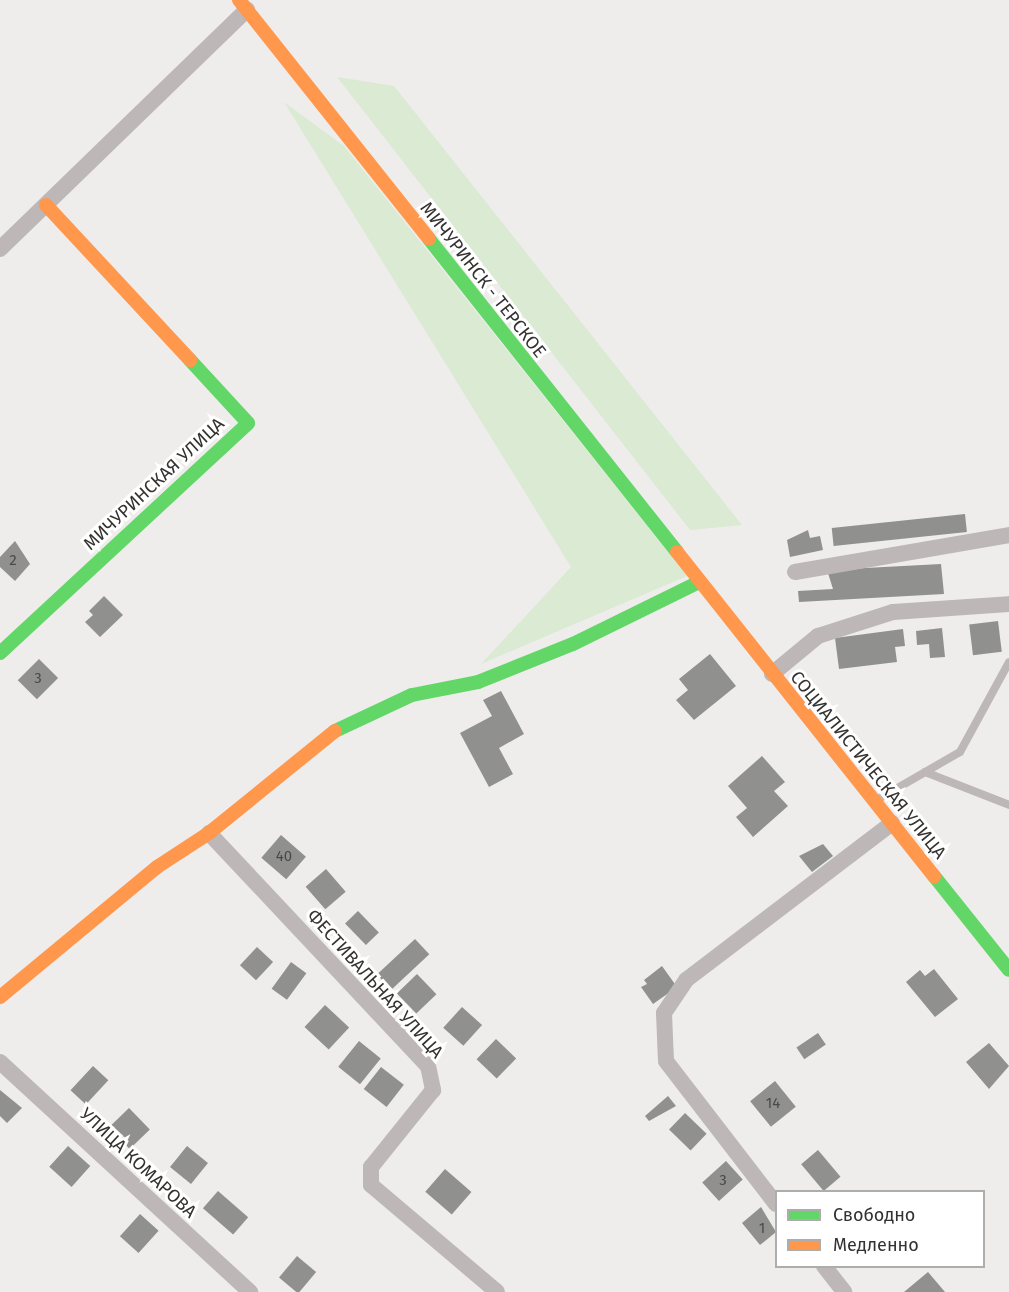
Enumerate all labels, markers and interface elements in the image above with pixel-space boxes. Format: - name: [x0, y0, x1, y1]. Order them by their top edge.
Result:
- street label: МИЧУРИНСК - ТЕРСКОЕ: [416, 198, 550, 362]
- street label: МИЧУРИНСКАЯ УЛИЦА: [79, 413, 229, 555]
- house number: 2: [9, 552, 17, 570]
- street label: СОЦИАЛИСТИЧЕСКАЯ УЛИЦА: [786, 667, 950, 863]
- house number: 3: [34, 670, 42, 688]
- house number: 40: [276, 848, 292, 866]
- street label: ФЕСТИВАЛЬНАЯ УЛИЦА: [302, 905, 448, 1063]
- house number: 14: [766, 1095, 780, 1113]
- street label: УЛИЦА КОМАРОВА: [75, 1103, 201, 1223]
- house number: 3: [719, 1172, 727, 1190]
- legend: [775, 1190, 985, 1268]
- text: Свободно: [833, 1204, 915, 1226]
- house number: 1: [759, 1220, 765, 1238]
- text: Медленно: [833, 1234, 919, 1256]

